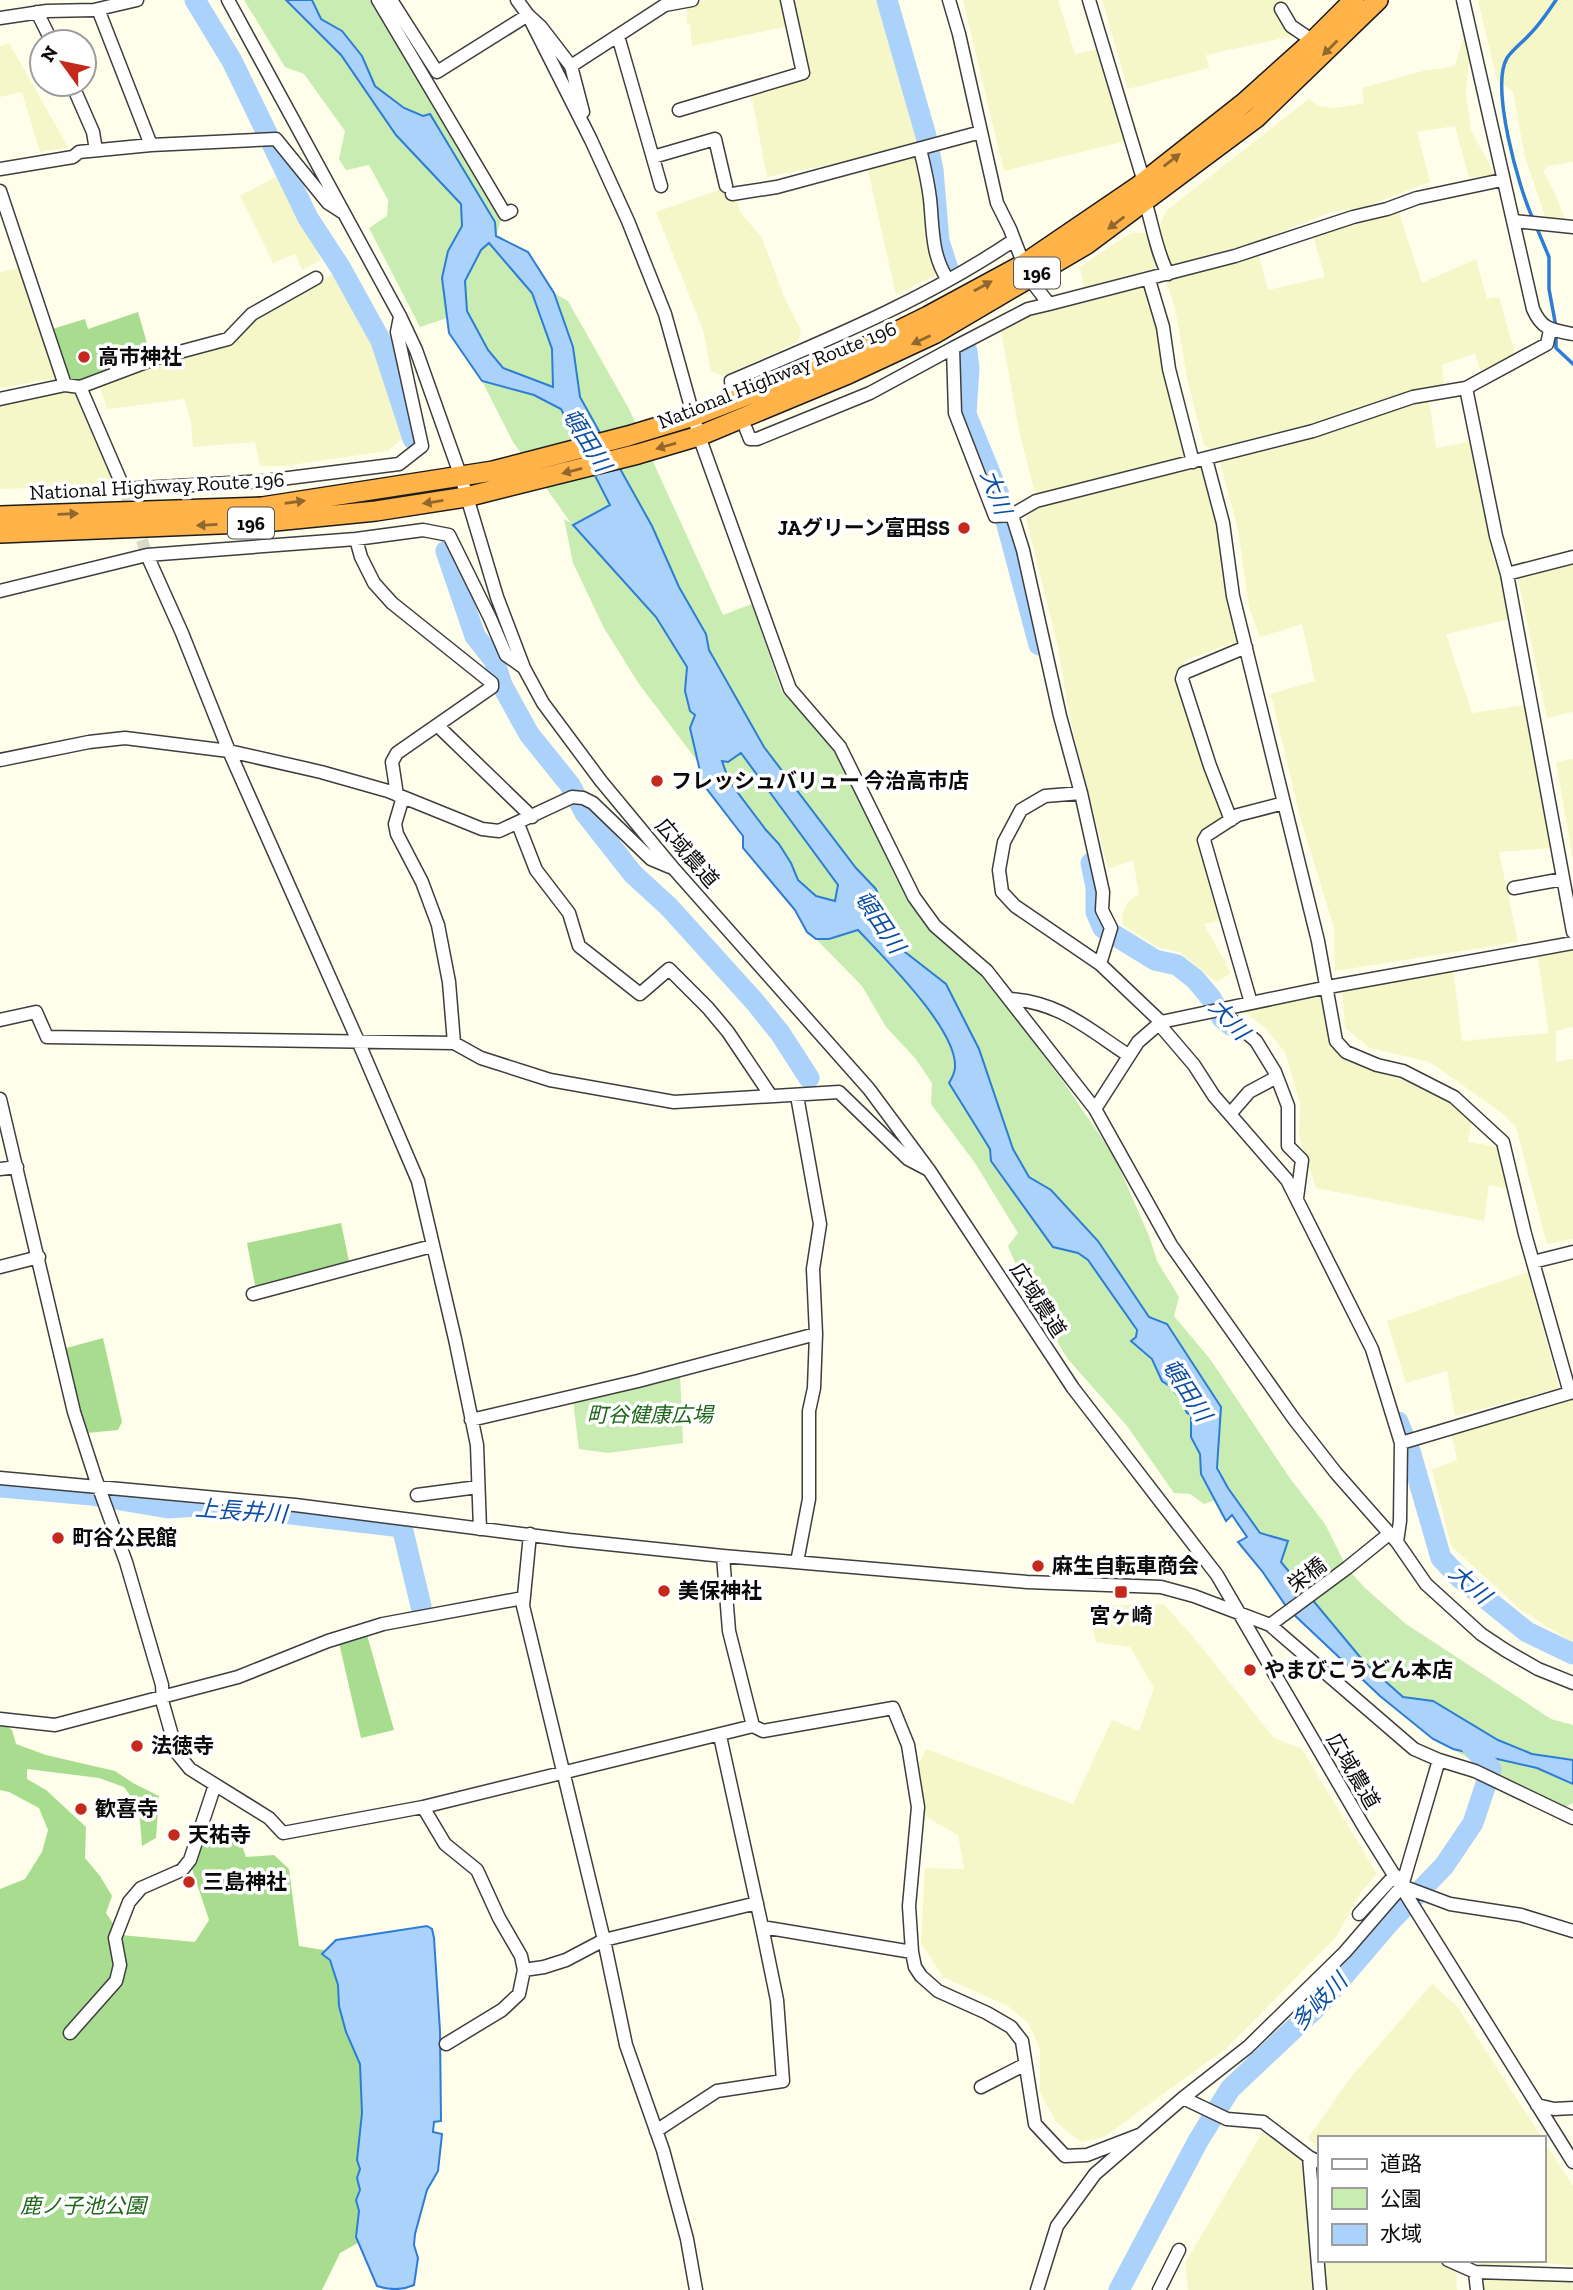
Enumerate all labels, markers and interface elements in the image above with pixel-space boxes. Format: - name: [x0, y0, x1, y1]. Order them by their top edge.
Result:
- north arrow: [28, 28, 98, 98]
- one-way arrow: [1322, 40, 1339, 56]
- text: N: [36, 42, 63, 66]
- one-way arrow: [1163, 154, 1181, 168]
- one-way arrow: [1107, 215, 1125, 229]
- road number: 196: [1014, 258, 1060, 288]
- one-way arrow: [973, 280, 993, 292]
- street label: National Highway Route 196: [654, 315, 900, 434]
- one-way arrow: [911, 334, 931, 345]
- place label: 高市神社: [98, 344, 182, 369]
- marker: 高市神社: [76, 349, 92, 365]
- water label: 頓田川: [557, 403, 619, 479]
- one-way arrow: [655, 441, 676, 451]
- street label: National Highway Route 196: [29, 466, 285, 505]
- one-way arrow: [561, 466, 583, 477]
- water label: 大川: [975, 466, 1018, 521]
- one-way arrow: [284, 496, 306, 507]
- one-way arrow: [422, 497, 444, 508]
- one-way arrow: [57, 508, 79, 519]
- road number: 196: [228, 508, 274, 538]
- place label: JAグリーン富田SS: [778, 515, 950, 540]
- one-way arrow: [196, 520, 218, 531]
- marker: JAグリーン富田SS: [956, 520, 972, 536]
- place label: フレッシュバリュー 今治高市店: [671, 768, 969, 793]
- marker: フレッシュバリュー 今治高市店: [649, 773, 665, 789]
- street label: 広域農道: [650, 813, 724, 893]
- water label: 頓田川: [849, 886, 913, 961]
- water label: 大川: [1203, 993, 1257, 1048]
- street label: 広域農道: [1005, 1258, 1072, 1342]
- water label: 頓田川: [1156, 1353, 1219, 1429]
- park label: 町谷健康広場: [587, 1402, 715, 1427]
- water label: 上長井川: [194, 1494, 291, 1528]
- place label: 町谷公民館: [72, 1525, 177, 1550]
- marker: 町谷公民館: [50, 1530, 66, 1546]
- street label: 栄橋: [1282, 1552, 1331, 1597]
- place label: 麻生自転車商会: [1052, 1553, 1199, 1578]
- marker: 麻生自転車商会: [1030, 1558, 1046, 1574]
- water label: 大川: [1443, 1558, 1499, 1612]
- place label: 美保神社: [678, 1578, 762, 1603]
- marker: 美保神社: [656, 1583, 672, 1599]
- marker: 宮ヶ崎: [1113, 1584, 1129, 1600]
- place label: 宮ヶ崎: [1090, 1603, 1153, 1628]
- place label: やまびこうどん本店: [1264, 1657, 1453, 1682]
- marker: やまびこうどん本店: [1242, 1662, 1258, 1678]
- street label: 広域農道: [1322, 1728, 1385, 1813]
- place label: 法徳寺: [151, 1733, 214, 1758]
- marker: 法徳寺: [129, 1738, 145, 1754]
- place label: 歓喜寺: [95, 1796, 158, 1821]
- marker: 歓喜寺: [73, 1801, 89, 1817]
- place label: 天祐寺: [188, 1822, 251, 1847]
- marker: 天祐寺: [166, 1827, 182, 1843]
- place label: 三島神社: [203, 1869, 287, 1894]
- marker: 三島神社: [181, 1874, 197, 1890]
- water label: 多岐川: [1285, 1965, 1355, 2037]
- legend: [1318, 2136, 1545, 2262]
- text: 道路: [1380, 2151, 1422, 2176]
- text: 公園: [1380, 2186, 1422, 2211]
- park label: 鹿ノ子池公園: [20, 2193, 149, 2218]
- text: 水域: [1380, 2221, 1422, 2246]

